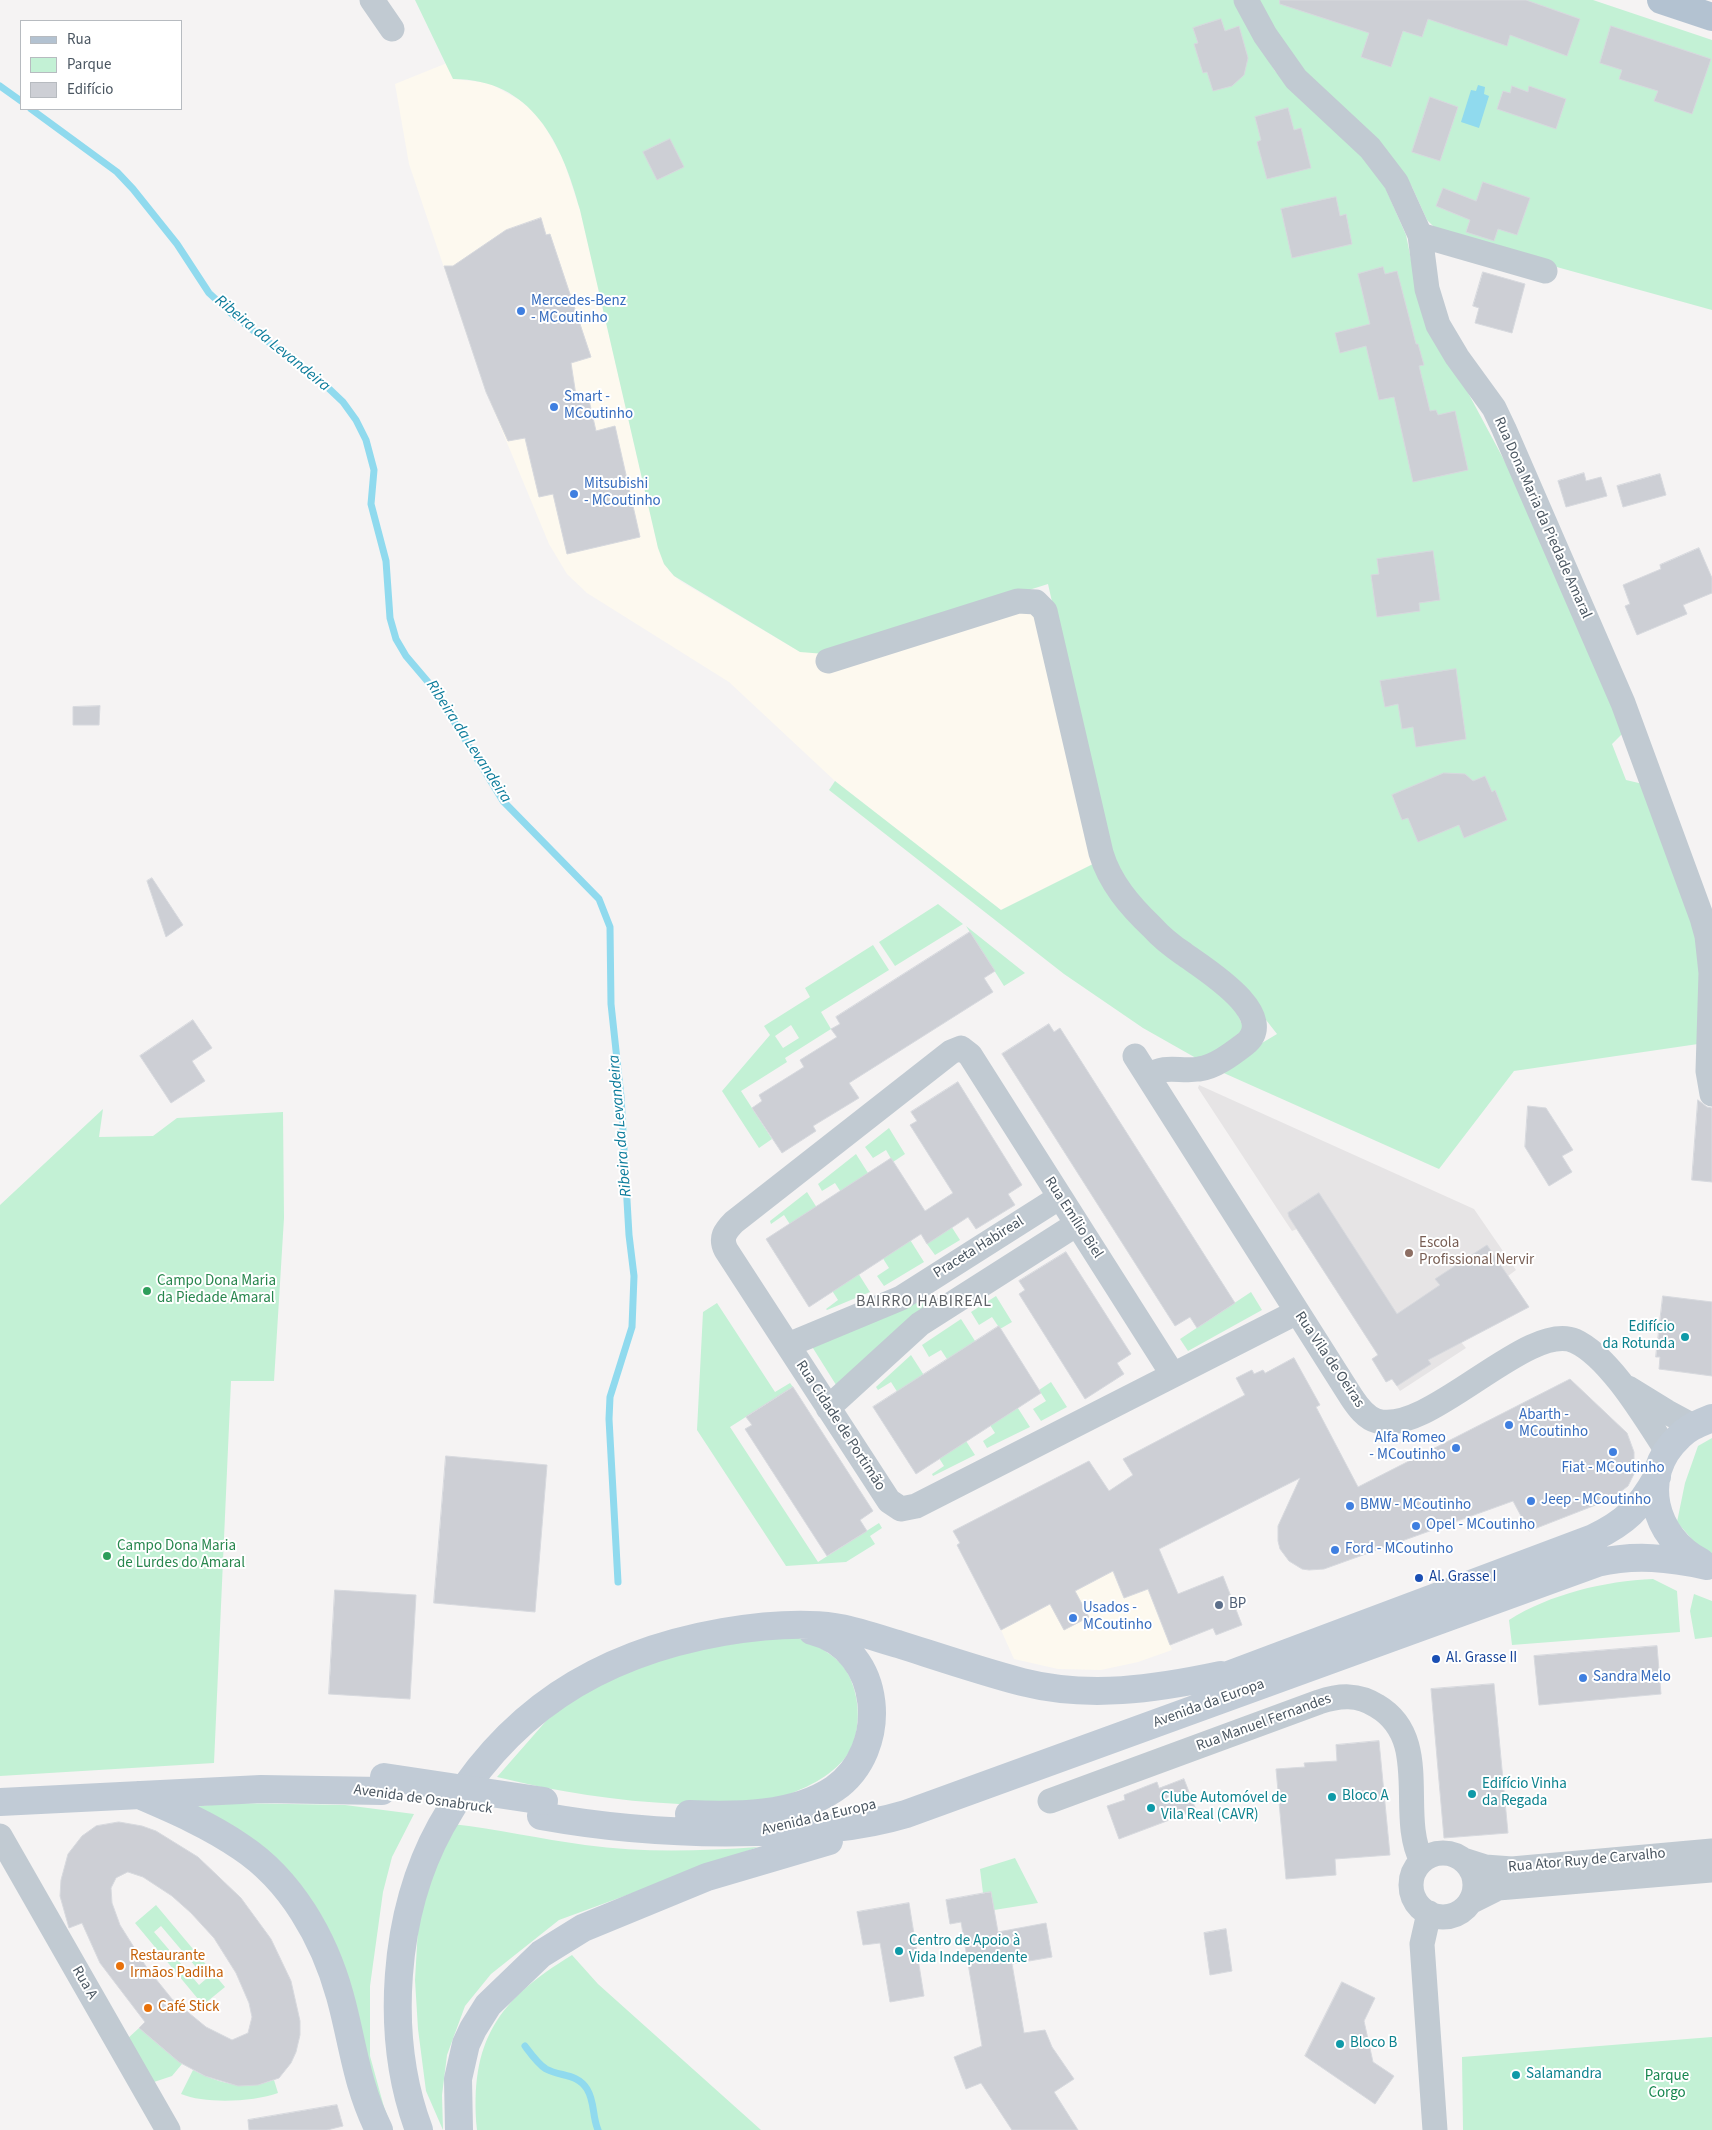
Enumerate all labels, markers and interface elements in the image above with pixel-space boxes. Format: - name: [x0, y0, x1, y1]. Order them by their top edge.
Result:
- legend: [20, 20, 182, 110]
- text: Rua: [67, 29, 91, 50]
- text: Parque: [67, 54, 111, 75]
- text: Edifício: [67, 79, 114, 100]
- water label: Ribeira da Levandeira: [210, 292, 334, 396]
- place label: Mercedes-Benz - MCoutinho: [531, 293, 626, 328]
- marker: Mercedes-Benz - MCoutinho: [515, 305, 527, 317]
- place label: Smart - MCoutinho: [564, 389, 633, 424]
- marker: Smart - MCoutinho: [548, 401, 560, 413]
- street label: Rua Dona Maria da Piedade Amaral: [1489, 414, 1595, 622]
- place label: Mitsubishi - MCoutinho: [584, 476, 661, 511]
- marker: Mitsubishi - MCoutinho: [568, 488, 580, 500]
- water label: Ribeira da Levandeira: [421, 677, 515, 807]
- water label: Ribeira da Levandeira: [605, 1054, 637, 1198]
- street label: Rua Emílio Biel: [1040, 1174, 1106, 1262]
- street label: Praceta Habireal: [931, 1213, 1027, 1283]
- place label: Escola Profissional Nervir: [1419, 1235, 1534, 1270]
- marker: Escola Profissional Nervir: [1403, 1247, 1415, 1259]
- place label: Campo Dona Maria da Piedade Amaral: [157, 1273, 276, 1308]
- marker: Campo Dona Maria da Piedade Amaral: [141, 1285, 153, 1297]
- district label: BAIRRO HABIREAL: [854, 1292, 994, 1312]
- street label: Rua Vila de Oeiras: [1290, 1309, 1368, 1411]
- place label: Edifício da Rotunda: [1603, 1319, 1675, 1354]
- marker: Edifício da Rotunda: [1679, 1331, 1691, 1343]
- street label: Rua Cidade de Portimão: [791, 1358, 889, 1494]
- place label: Abarth - MCoutinho: [1519, 1407, 1588, 1442]
- marker: Abarth - MCoutinho: [1503, 1419, 1515, 1431]
- place label: Alfa Romeo - MCoutinho: [1369, 1430, 1446, 1465]
- marker: Alfa Romeo - MCoutinho: [1450, 1442, 1462, 1454]
- marker: Fiat - MCoutinho: [1607, 1446, 1619, 1458]
- place label: Fiat - MCoutinho: [1561, 1460, 1665, 1478]
- place label: Jeep - MCoutinho: [1541, 1492, 1651, 1510]
- marker: Jeep - MCoutinho: [1525, 1495, 1537, 1507]
- place label: BMW - MCoutinho: [1360, 1497, 1471, 1515]
- marker: BMW - MCoutinho: [1344, 1500, 1356, 1512]
- place label: Opel - MCoutinho: [1426, 1517, 1535, 1535]
- marker: Opel - MCoutinho: [1410, 1520, 1422, 1532]
- place label: Campo Dona Maria de Lurdes do Amaral: [117, 1538, 245, 1573]
- place label: Ford - MCoutinho: [1345, 1541, 1453, 1559]
- marker: Ford - MCoutinho: [1329, 1544, 1341, 1556]
- marker: Campo Dona Maria de Lurdes do Amaral: [101, 1550, 113, 1562]
- place label: Al. Grasse I: [1429, 1569, 1496, 1587]
- marker: Al. Grasse I: [1413, 1572, 1425, 1584]
- place label: BP: [1229, 1596, 1246, 1614]
- marker: BP: [1213, 1599, 1225, 1611]
- place label: Usados - MCoutinho: [1083, 1600, 1152, 1635]
- marker: Usados - MCoutinho: [1067, 1612, 1079, 1624]
- place label: Al. Grasse II: [1446, 1650, 1517, 1668]
- marker: Al. Grasse II: [1430, 1653, 1442, 1665]
- place label: Sandra Melo: [1593, 1669, 1671, 1687]
- marker: Sandra Melo: [1577, 1672, 1589, 1684]
- street label: Avenida da Europa: [1151, 1676, 1267, 1732]
- street label: Rua Manuel Fernandes: [1194, 1690, 1334, 1756]
- place label: Edifício Vinha da Regada: [1482, 1776, 1567, 1811]
- street label: Avenida de Osnabruck: [352, 1781, 494, 1819]
- place label: Bloco A: [1342, 1788, 1389, 1806]
- marker: Edifício Vinha da Regada: [1466, 1788, 1478, 1800]
- place label: Clube Automóvel de Vila Real (CAVR): [1161, 1790, 1287, 1825]
- marker: Bloco A: [1326, 1791, 1338, 1803]
- street label: Avenida da Europa: [760, 1796, 878, 1840]
- marker: Clube Automóvel de Vila Real (CAVR): [1145, 1802, 1157, 1814]
- street label: Rua Ator Ruy de Carvalho: [1508, 1845, 1666, 1877]
- place label: Centro de Apoio à Vida Independente: [909, 1933, 1027, 1968]
- marker: Centro de Apoio à Vida Independente: [893, 1945, 905, 1957]
- place label: Restaurante Irmãos Padilha: [130, 1948, 223, 1983]
- marker: Restaurante Irmãos Padilha: [114, 1960, 126, 1972]
- street label: Rua A: [67, 1963, 101, 2003]
- place label: Café Stick: [158, 1999, 219, 2017]
- marker: Café Stick: [142, 2002, 154, 2014]
- place label: Bloco B: [1350, 2035, 1397, 2053]
- marker: Bloco B: [1334, 2038, 1346, 2050]
- place label: Salamandra: [1526, 2066, 1602, 2084]
- park label: Parque Corgo: [1645, 2068, 1689, 2103]
- marker: Salamandra: [1510, 2069, 1522, 2081]

